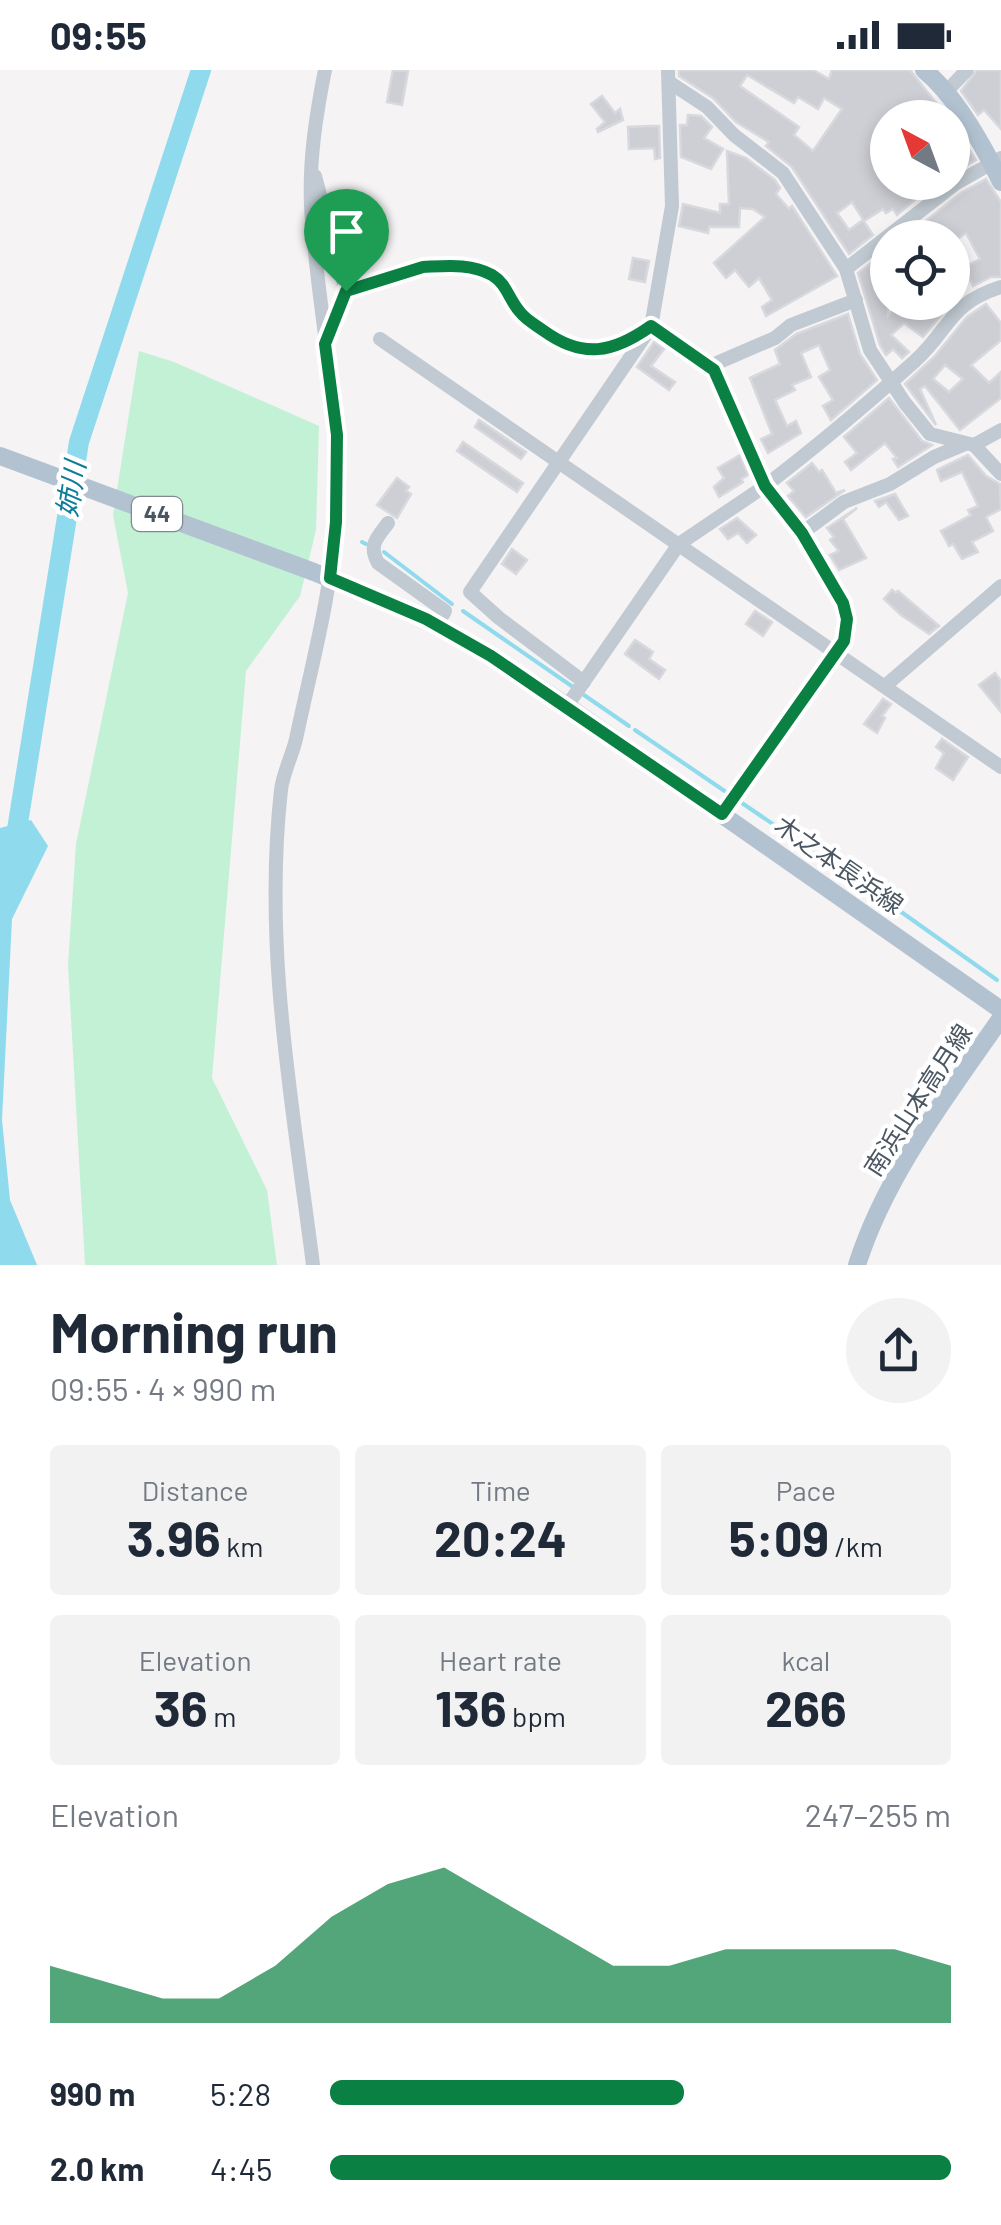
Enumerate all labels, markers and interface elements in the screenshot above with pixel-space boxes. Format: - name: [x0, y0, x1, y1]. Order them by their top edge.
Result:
- text: 09:55: [50, 12, 147, 58]
- north arrow: [870, 100, 970, 200]
- map controls: [870, 100, 970, 320]
- pin: [304, 189, 389, 292]
- icon: arrive: [319, 204, 374, 259]
- button: locate: [870, 220, 970, 320]
- water label: 姉川: [49, 456, 92, 519]
- road number: 44: [132, 497, 182, 531]
- street label: 木之本長浜線: [770, 809, 910, 919]
- street label: 南浜山本高月線: [857, 1018, 977, 1181]
- text: Morning run: [50, 1298, 338, 1364]
- button: share: [846, 1298, 951, 1403]
- text: 09:55 · 4 × 990 m: [50, 1369, 276, 1407]
- text: Distance: [142, 1473, 249, 1507]
- text: Time: [470, 1473, 531, 1507]
- text: Pace: [776, 1473, 836, 1507]
- text: 3.96: [127, 1507, 221, 1567]
- text: 20:24: [434, 1507, 567, 1567]
- text: 5:09: [729, 1507, 829, 1567]
- text: km: [221, 1529, 264, 1563]
- text: /km: [829, 1529, 883, 1563]
- text: Elevation: [139, 1643, 252, 1677]
- text: Heart rate: [439, 1643, 562, 1677]
- text: kcal: [781, 1643, 830, 1677]
- text: 36: [154, 1677, 208, 1737]
- text: 136: [435, 1677, 507, 1737]
- text: 266: [765, 1677, 847, 1737]
- text: m: [208, 1699, 236, 1733]
- text: bpm: [507, 1699, 566, 1733]
- text: Elevation: [50, 1795, 179, 1833]
- text: 247–255 m: [805, 1795, 951, 1833]
- text: 990 m: [50, 2074, 135, 2112]
- text: 5:28: [210, 2074, 271, 2112]
- text: 2.0 km: [50, 2149, 144, 2187]
- text: 4:45: [210, 2149, 273, 2187]

